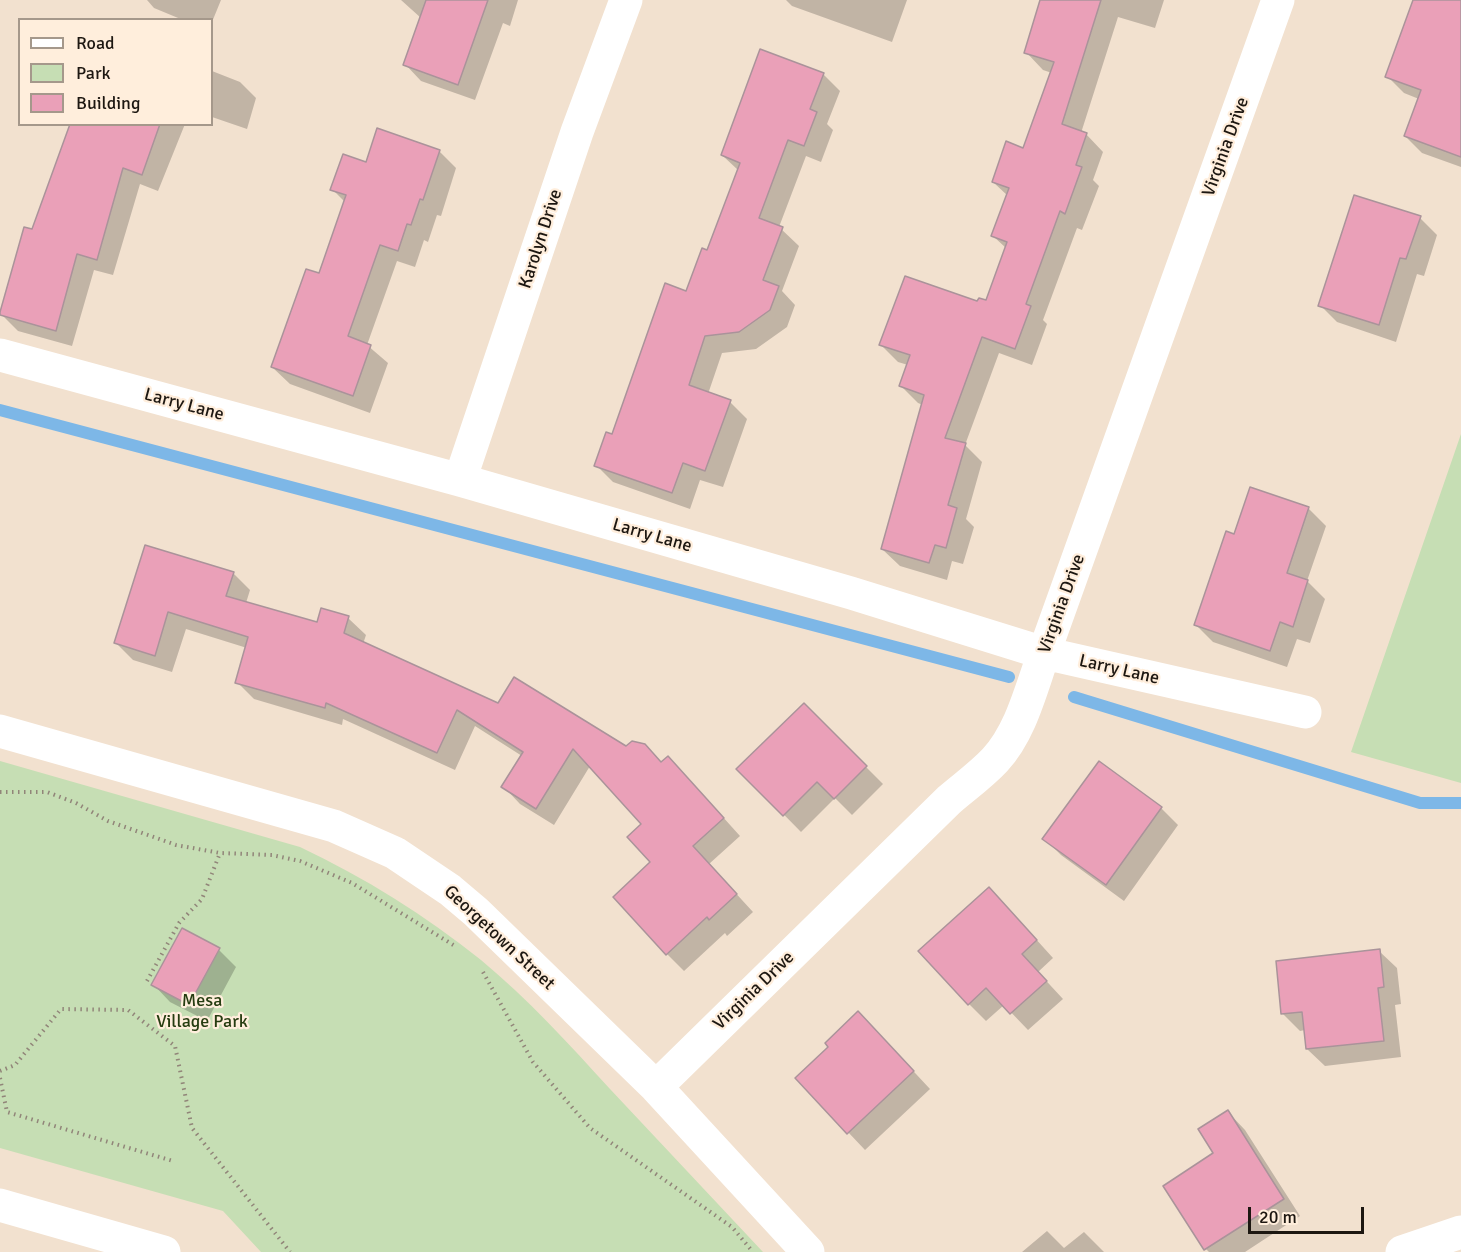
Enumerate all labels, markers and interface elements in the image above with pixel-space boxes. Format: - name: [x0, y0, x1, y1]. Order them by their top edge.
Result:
- legend: [18, 18, 213, 126]
- text: Road: [76, 32, 115, 54]
- text: Park: [76, 62, 111, 84]
- text: Building: [76, 92, 140, 114]
- street label: Virginia Drive: [1198, 94, 1254, 200]
- street label: Karolyn Drive: [515, 187, 567, 291]
- street label: Larry Lane: [142, 384, 226, 426]
- street label: Larry Lane: [610, 514, 694, 558]
- street label: Virginia Drive: [1034, 551, 1090, 657]
- street label: Larry Lane: [1077, 650, 1161, 690]
- street label: Georgetown Street: [439, 881, 559, 995]
- street label: Virginia Drive: [709, 947, 799, 1035]
- park label: Mesa Village Park: [156, 990, 248, 1032]
- scale bar: [1251, 1195, 1366, 1233]
- text: 20 m: [1259, 1206, 1297, 1228]

